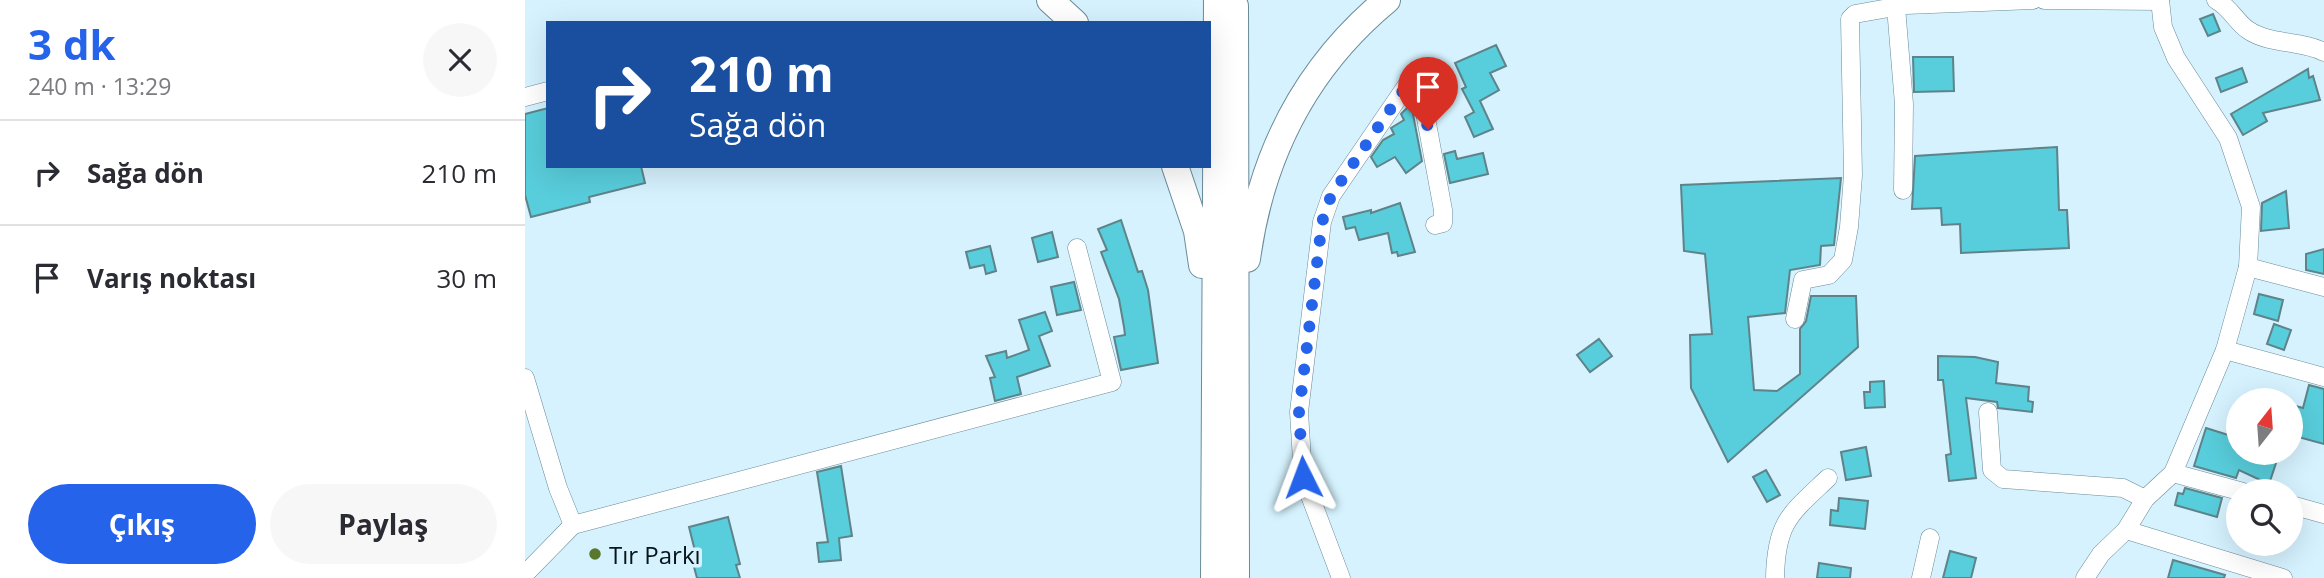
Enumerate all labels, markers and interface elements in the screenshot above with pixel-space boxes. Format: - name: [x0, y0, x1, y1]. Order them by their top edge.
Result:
- text: 3 dk: [28, 15, 116, 72]
- button: close: [423, 23, 497, 97]
- text: 210 m: [689, 40, 834, 106]
- icon: right: [574, 49, 665, 140]
- pin: [1398, 57, 1458, 129]
- icon: arrive: [1409, 68, 1447, 106]
- text: 240 m · 13:29: [28, 70, 171, 102]
- text: Sağa dön: [689, 103, 826, 146]
- icon: right: [28, 154, 66, 192]
- text: Sağa dön: [87, 155, 204, 191]
- text: 210 m: [422, 155, 497, 191]
- icon: arrive: [28, 259, 66, 297]
- text: Varış noktası: [87, 260, 256, 296]
- text: 30 m: [436, 260, 497, 296]
- north arrow: [2226, 388, 2303, 466]
- map controls: [2226, 388, 2303, 556]
- position arrow: [1266, 440, 1340, 514]
- button: search: [2226, 479, 2303, 556]
- button: Çıkış: [28, 484, 256, 564]
- button: Paylaş: [270, 484, 497, 564]
- place label: Tır Parkı: [609, 538, 701, 571]
- marker: Tır Parkı: [587, 546, 603, 562]

